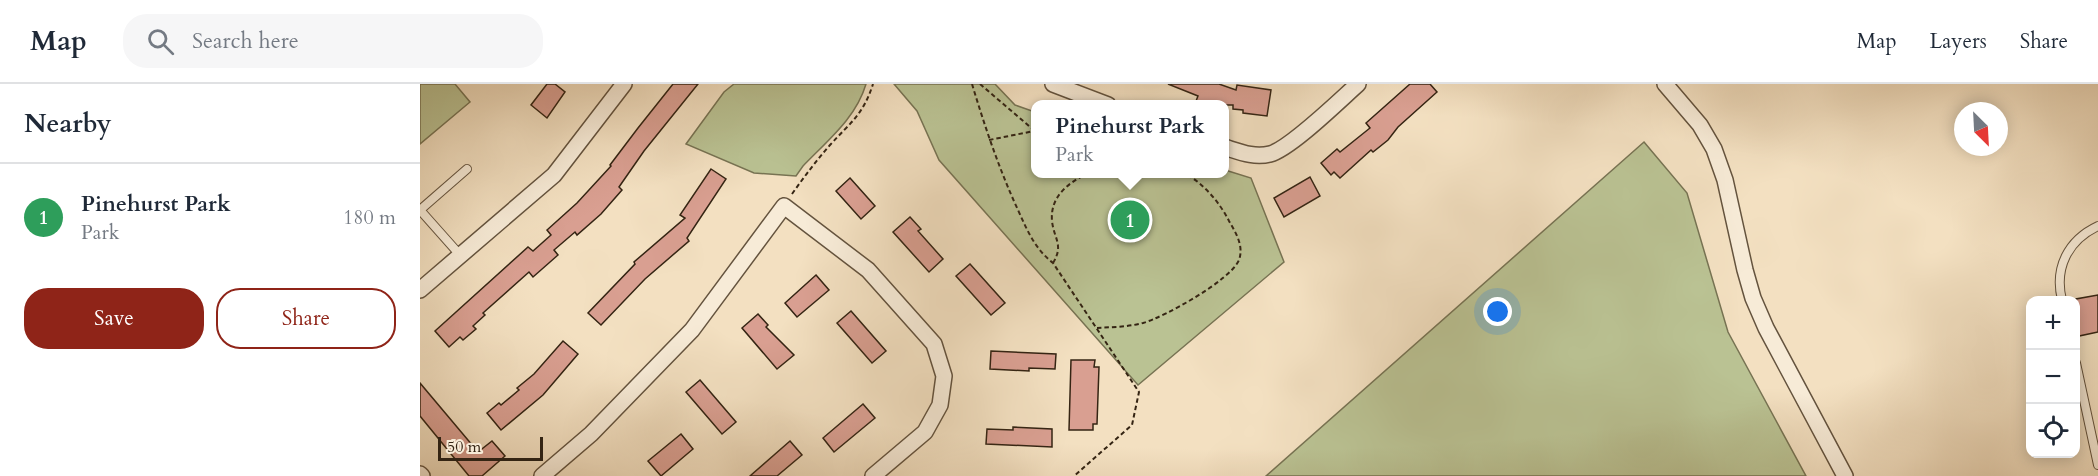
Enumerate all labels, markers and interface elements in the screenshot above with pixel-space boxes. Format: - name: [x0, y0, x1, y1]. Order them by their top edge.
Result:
- search box: [123, 14, 543, 68]
- text: Map: [30, 22, 87, 60]
- icon: search: [144, 25, 177, 58]
- text: Search here: [192, 26, 299, 56]
- text: Map: [1857, 27, 1897, 56]
- text: Layers: [1930, 27, 1987, 56]
- text: Share: [2020, 27, 2068, 56]
- popup: [1031, 100, 1229, 178]
- north arrow: [1954, 102, 2008, 156]
- text: Nearby: [24, 106, 112, 141]
- text: Pinehurst Park: [1055, 111, 1205, 141]
- text: Park: [1055, 141, 1094, 168]
- text: Pinehurst Park: [81, 189, 231, 219]
- pin: 1: [1110, 198, 1150, 242]
- text: 1: [38, 204, 49, 231]
- text: 180 m: [343, 204, 396, 231]
- text: Park: [81, 219, 119, 246]
- button: Save: [24, 288, 204, 349]
- button: Share: [216, 288, 396, 349]
- map controls: [2026, 296, 2080, 458]
- button: +: [2026, 296, 2080, 350]
- your location: [1483, 297, 1512, 326]
- button: −: [2026, 350, 2080, 404]
- button: locate: [2026, 404, 2080, 458]
- scale bar: [438, 434, 543, 462]
- text: 50 m: [447, 436, 481, 458]

